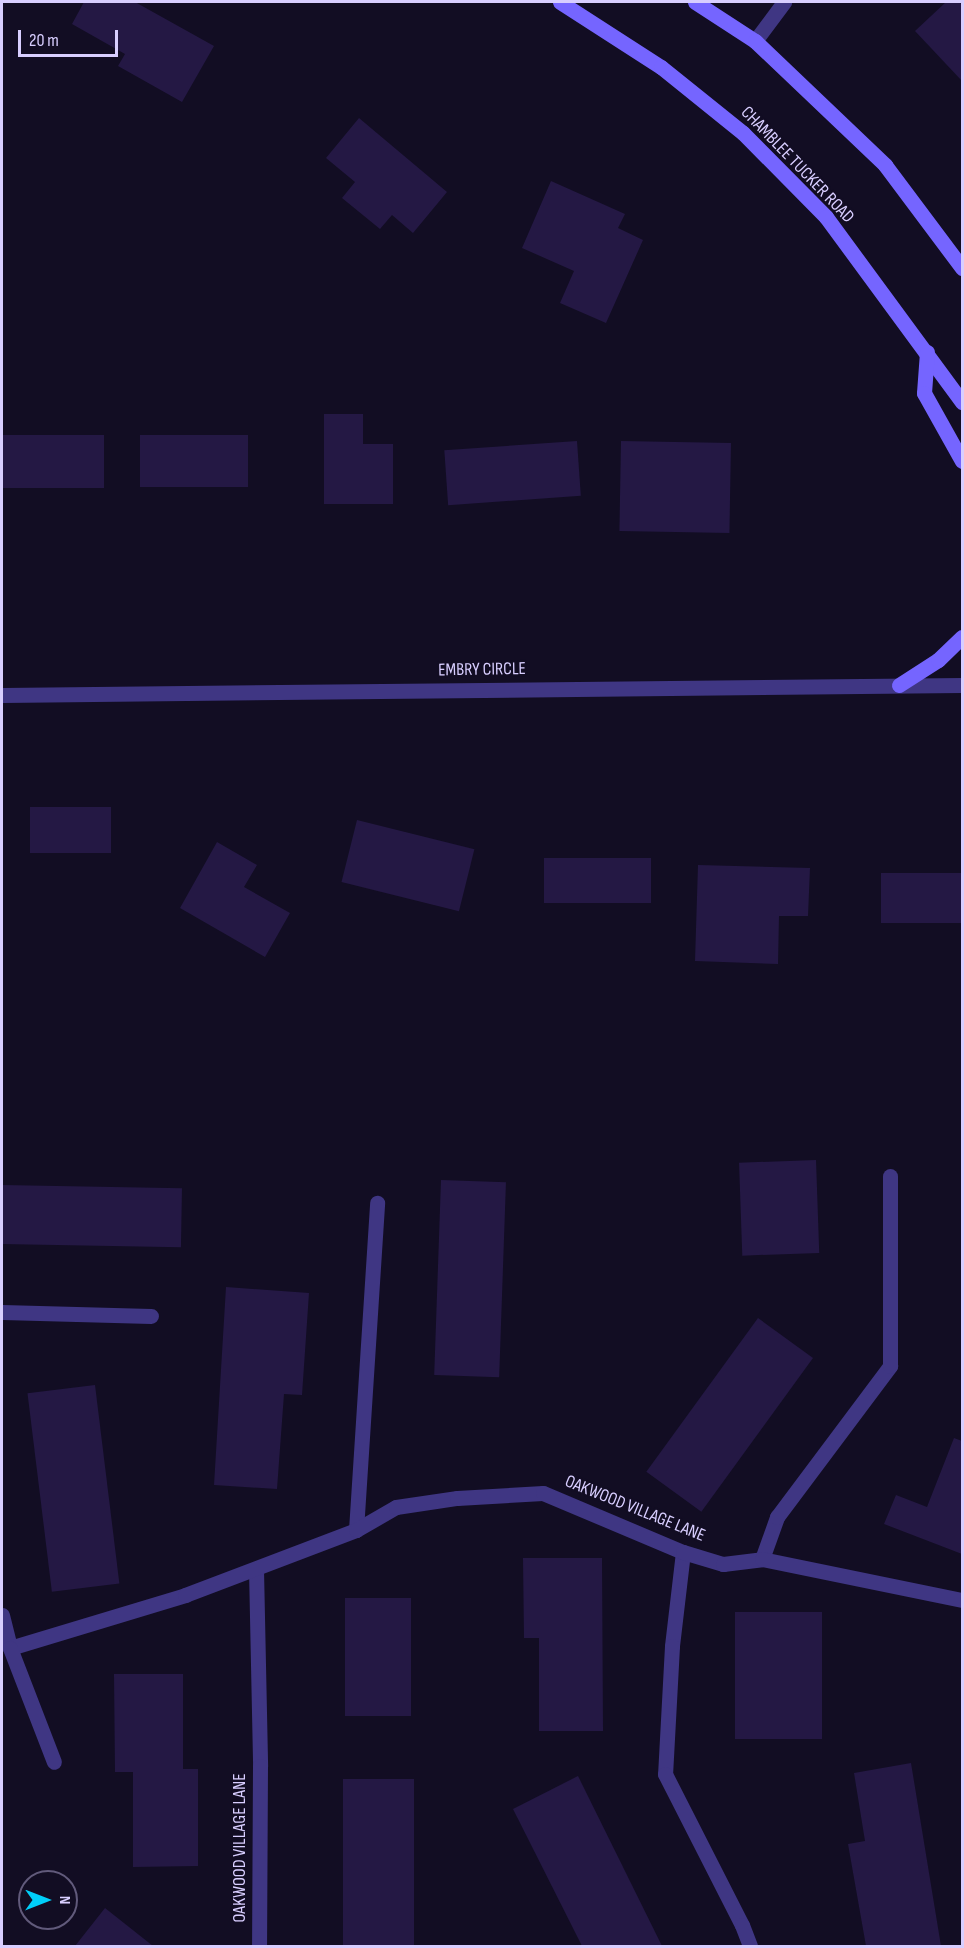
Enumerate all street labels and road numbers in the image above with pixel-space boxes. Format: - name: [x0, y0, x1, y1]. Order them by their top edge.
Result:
- street label: CHAMBLEE TUCKER ROAD: [736, 102, 858, 228]
- street label: EMBRY CIRCLE: [438, 658, 526, 682]
- street label: OAKWOOD VILLAGE LANE: [562, 1471, 708, 1547]
- street label: OAKWOOD VILLAGE LANE: [229, 1773, 251, 1923]

